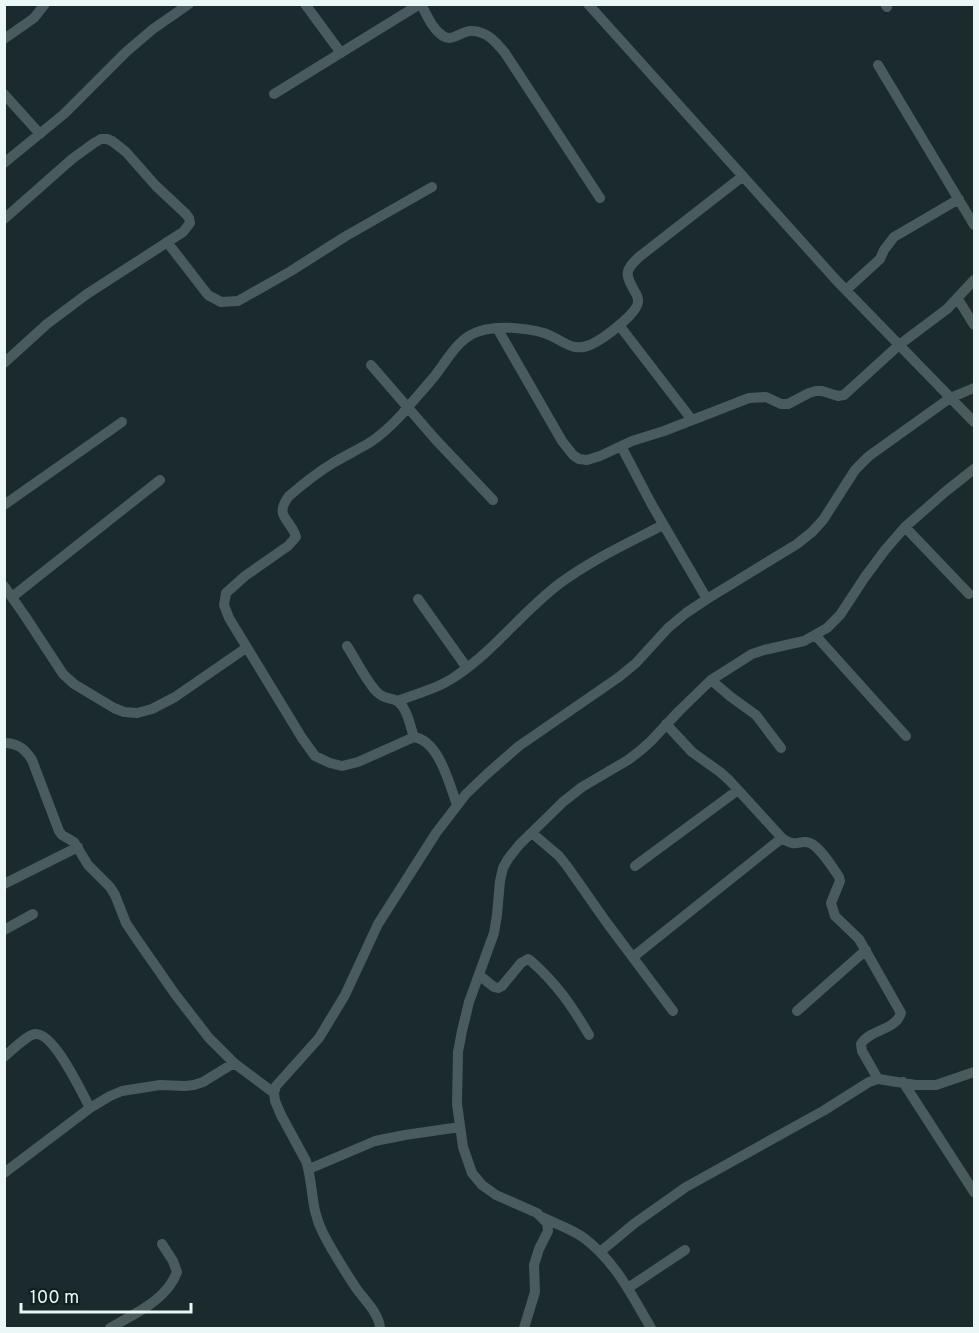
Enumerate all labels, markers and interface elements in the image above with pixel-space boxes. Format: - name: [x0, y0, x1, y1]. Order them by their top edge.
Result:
- scale bar: [21, 1276, 190, 1314]
- text: 100 m: [30, 1287, 79, 1310]

